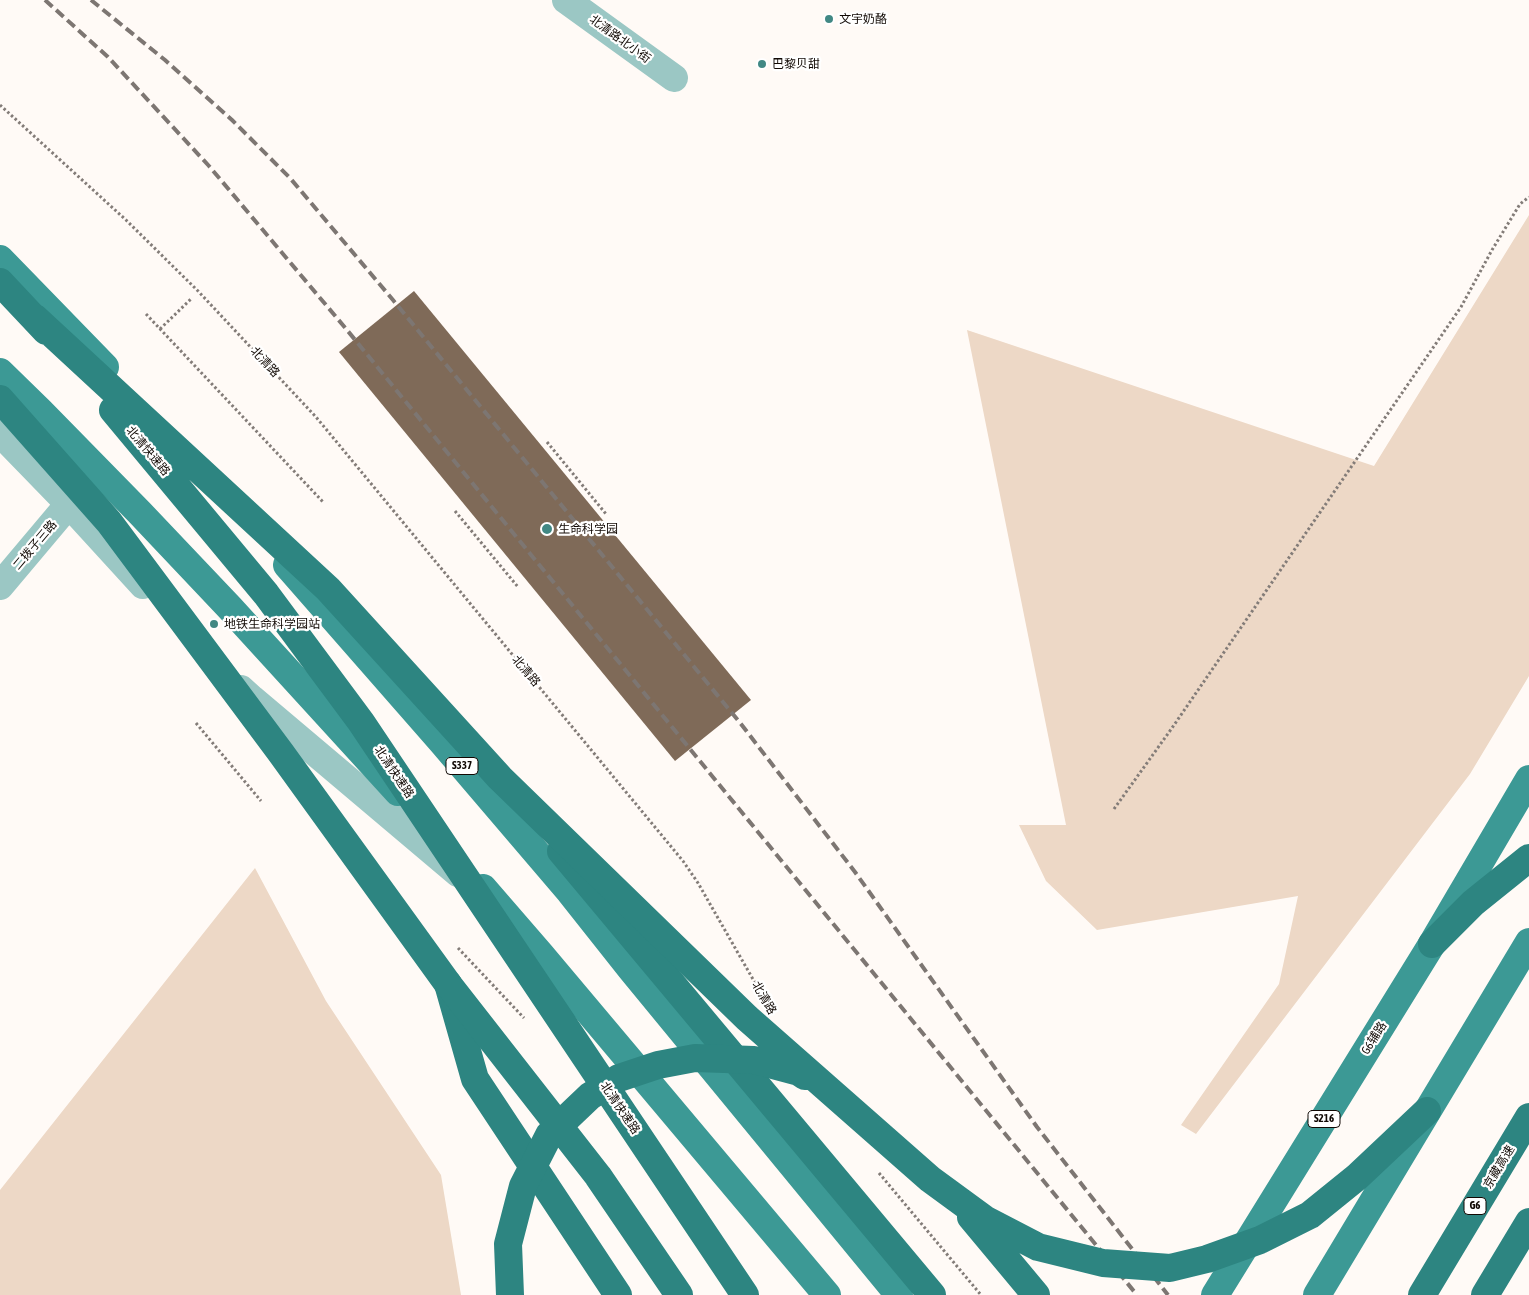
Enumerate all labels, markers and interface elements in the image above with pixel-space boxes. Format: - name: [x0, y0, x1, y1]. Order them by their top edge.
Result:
- street label: 北清路北小街: [587, 12, 653, 66]
- place label: 文宇奶酪: [839, 12, 887, 26]
- marker: 文宇奶酪: [823, 13, 835, 25]
- place label: 巴黎贝甜: [772, 57, 820, 71]
- marker: 巴黎贝甜: [756, 58, 768, 70]
- street label: 北清路: [247, 344, 283, 380]
- street label: 北清快速路: [123, 423, 173, 479]
- street label: 二拨子三路: [10, 517, 60, 573]
- marker: 生命科学园: [540, 522, 554, 536]
- place label: 生命科学园: [558, 522, 618, 536]
- place label: 地铁生命科学园站: [224, 617, 320, 631]
- marker: 地铁生命科学园站: [208, 618, 220, 630]
- street label: 北清路: [509, 653, 543, 689]
- street label: 北清快速路: [371, 743, 417, 801]
- road number: S337: [446, 758, 478, 774]
- street label: 北清路: [749, 979, 779, 1017]
- street label: G6辅路: [1358, 1019, 1390, 1057]
- street label: 北清快速路: [597, 1079, 643, 1137]
- road number: S216: [1308, 1110, 1340, 1128]
- street label: 京藏高速: [1480, 1143, 1518, 1191]
- road number: G6: [1464, 1198, 1486, 1214]

